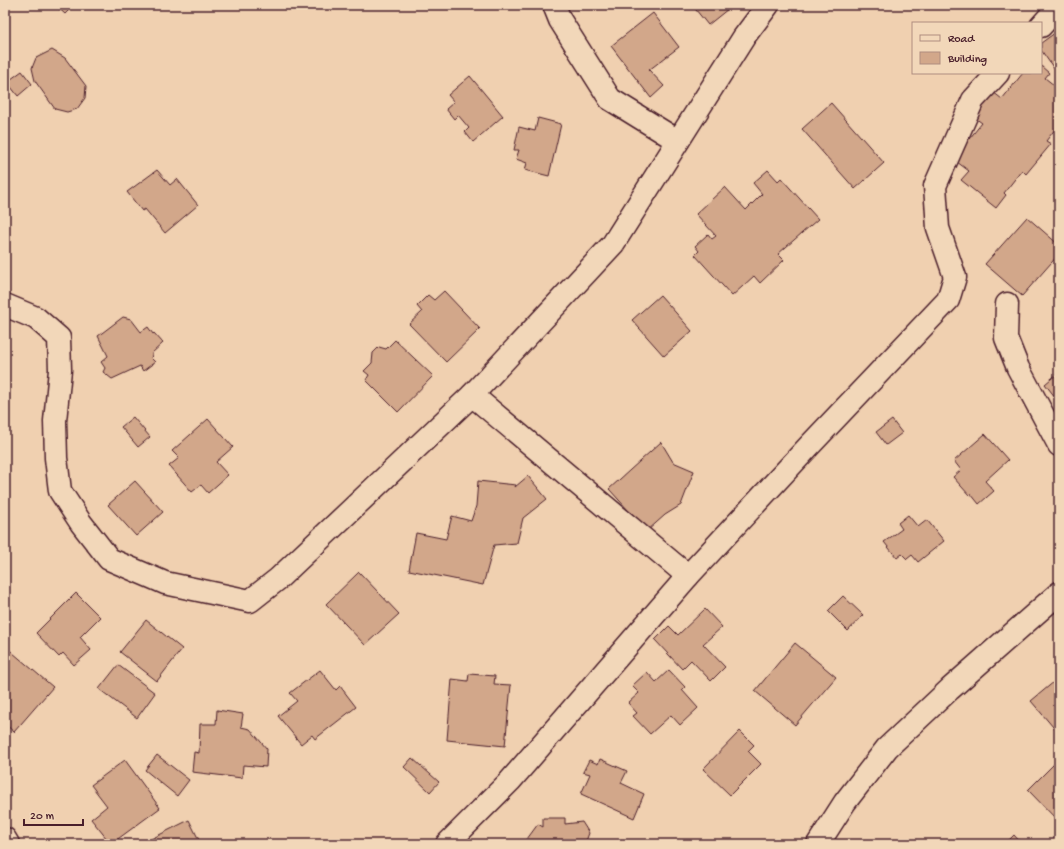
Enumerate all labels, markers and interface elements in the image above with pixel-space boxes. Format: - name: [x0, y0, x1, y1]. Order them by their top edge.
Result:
- legend: [912, 22, 1042, 74]
- text: Road: [948, 33, 975, 47]
- text: Building: [947, 53, 987, 67]
- scale bar: [24, 801, 83, 827]
- text: 20 m: [30, 810, 55, 824]

